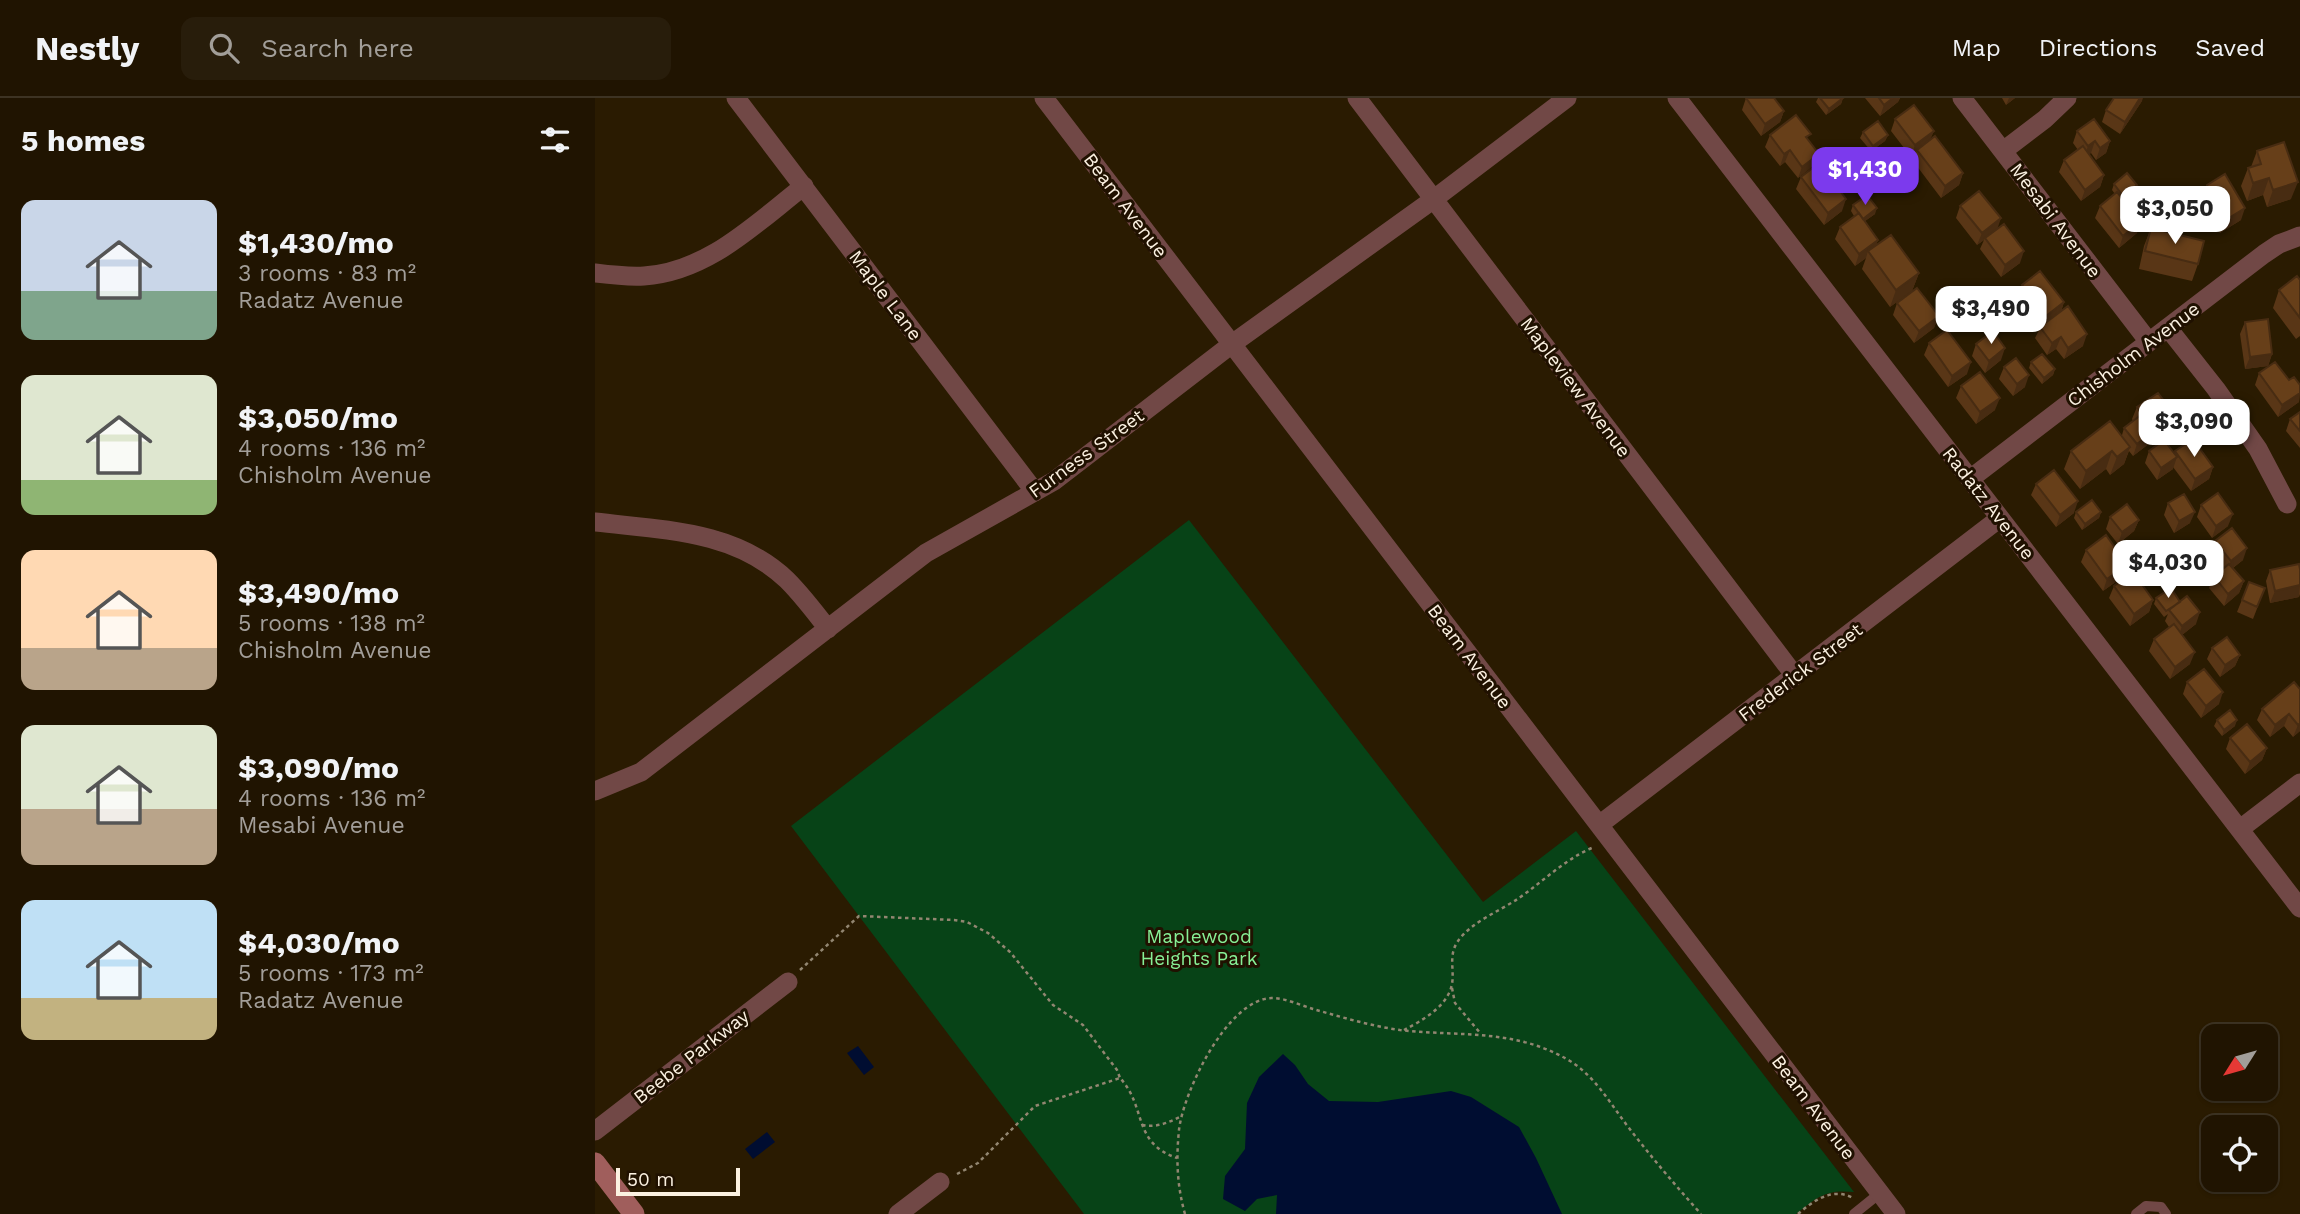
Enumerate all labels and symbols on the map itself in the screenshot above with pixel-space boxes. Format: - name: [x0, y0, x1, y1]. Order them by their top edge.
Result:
- street label: Beam Avenue: [1079, 148, 1172, 262]
- pin: $1,430: [1808, 148, 1922, 207]
- street label: Mesabi Avenue: [2005, 158, 2106, 282]
- pin: $3,050: [2118, 186, 2232, 246]
- street label: Maple Lane: [844, 246, 927, 345]
- pin: $3,490: [1934, 286, 2048, 346]
- street label: Chisholm Avenue: [2063, 297, 2204, 412]
- street label: Mapleview Avenue: [1515, 313, 1636, 462]
- pin: $3,090: [2137, 400, 2251, 459]
- street label: Furness Street: [1024, 404, 1148, 503]
- street label: Radatz Avenue: [1937, 442, 2040, 564]
- pin: $4,030: [2111, 540, 2225, 600]
- street label: Beam Avenue: [1423, 599, 1516, 713]
- street label: Frederick Street: [1734, 618, 1867, 727]
- park label: Maplewood Heights Park: [1141, 925, 1258, 970]
- street label: Beebe Parkway: [629, 1004, 754, 1109]
- north arrow: [2201, 1024, 2279, 1101]
- street label: Beam Avenue: [1767, 1050, 1860, 1164]
- scale bar: [616, 1165, 740, 1197]

